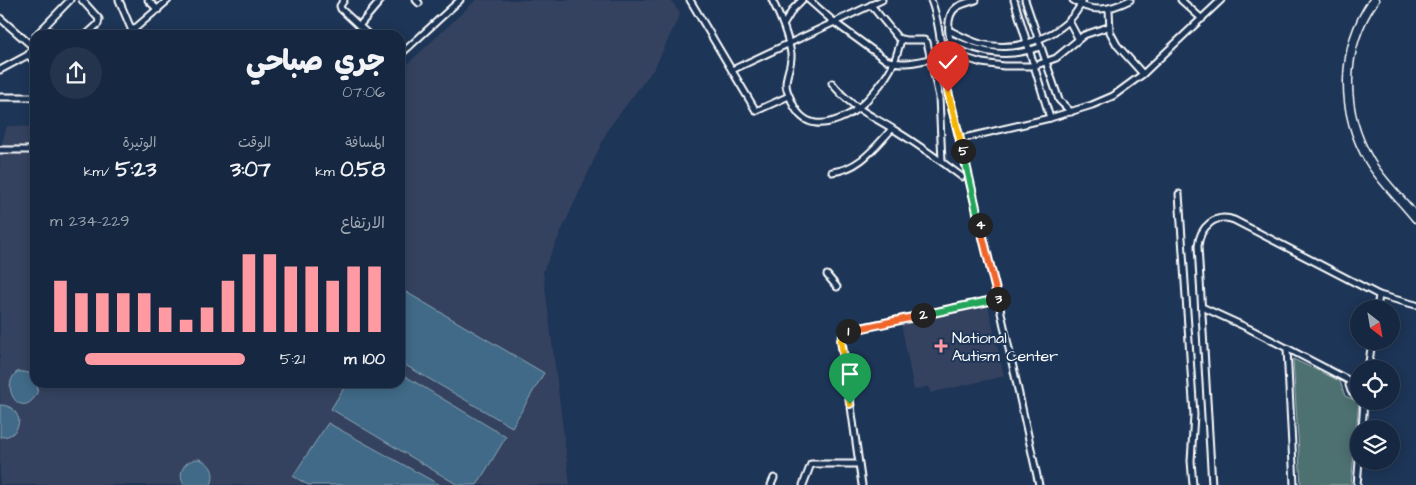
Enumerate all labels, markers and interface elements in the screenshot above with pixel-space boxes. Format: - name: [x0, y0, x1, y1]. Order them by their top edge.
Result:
- pin: [927, 41, 969, 92]
- text: جري صباحي: [246, 42, 385, 81]
- button: share: [50, 47, 102, 99]
- icon: check: [934, 48, 962, 76]
- text: 07:06: [342, 81, 385, 103]
- text: الوتيرة: [123, 133, 156, 153]
- text: الوقت: [238, 133, 271, 153]
- text: المسافة: [345, 133, 385, 153]
- pin: 5: [950, 138, 976, 164]
- text: 5: [959, 141, 968, 161]
- text: 5:23: [115, 155, 156, 184]
- text: 3:07: [230, 155, 271, 184]
- text: 0.58: [340, 155, 385, 184]
- text: /km: [84, 162, 115, 182]
- text: km: [315, 162, 340, 182]
- text: 229–234 m: [50, 210, 129, 232]
- text: الارتفاع: [340, 212, 385, 234]
- pin: 4: [968, 212, 992, 238]
- text: 4: [976, 215, 985, 235]
- pin: 3: [986, 286, 1010, 312]
- text: 3: [995, 289, 1002, 309]
- north arrow: [1350, 300, 1400, 350]
- map controls: [1350, 300, 1400, 470]
- pin: 2: [910, 302, 936, 328]
- text: 2: [919, 305, 928, 325]
- pin: 1: [836, 318, 860, 344]
- text: 1: [848, 321, 849, 341]
- place label: National Autism Center: [952, 327, 1058, 367]
- marker: National Autism Center: [934, 339, 948, 353]
- text: 5:21: [280, 348, 305, 370]
- text: 100 m: [344, 348, 385, 370]
- pin: [829, 353, 871, 404]
- icon: arrive: [836, 360, 864, 388]
- button: locate: [1350, 360, 1400, 410]
- button: layers: [1350, 420, 1400, 470]

